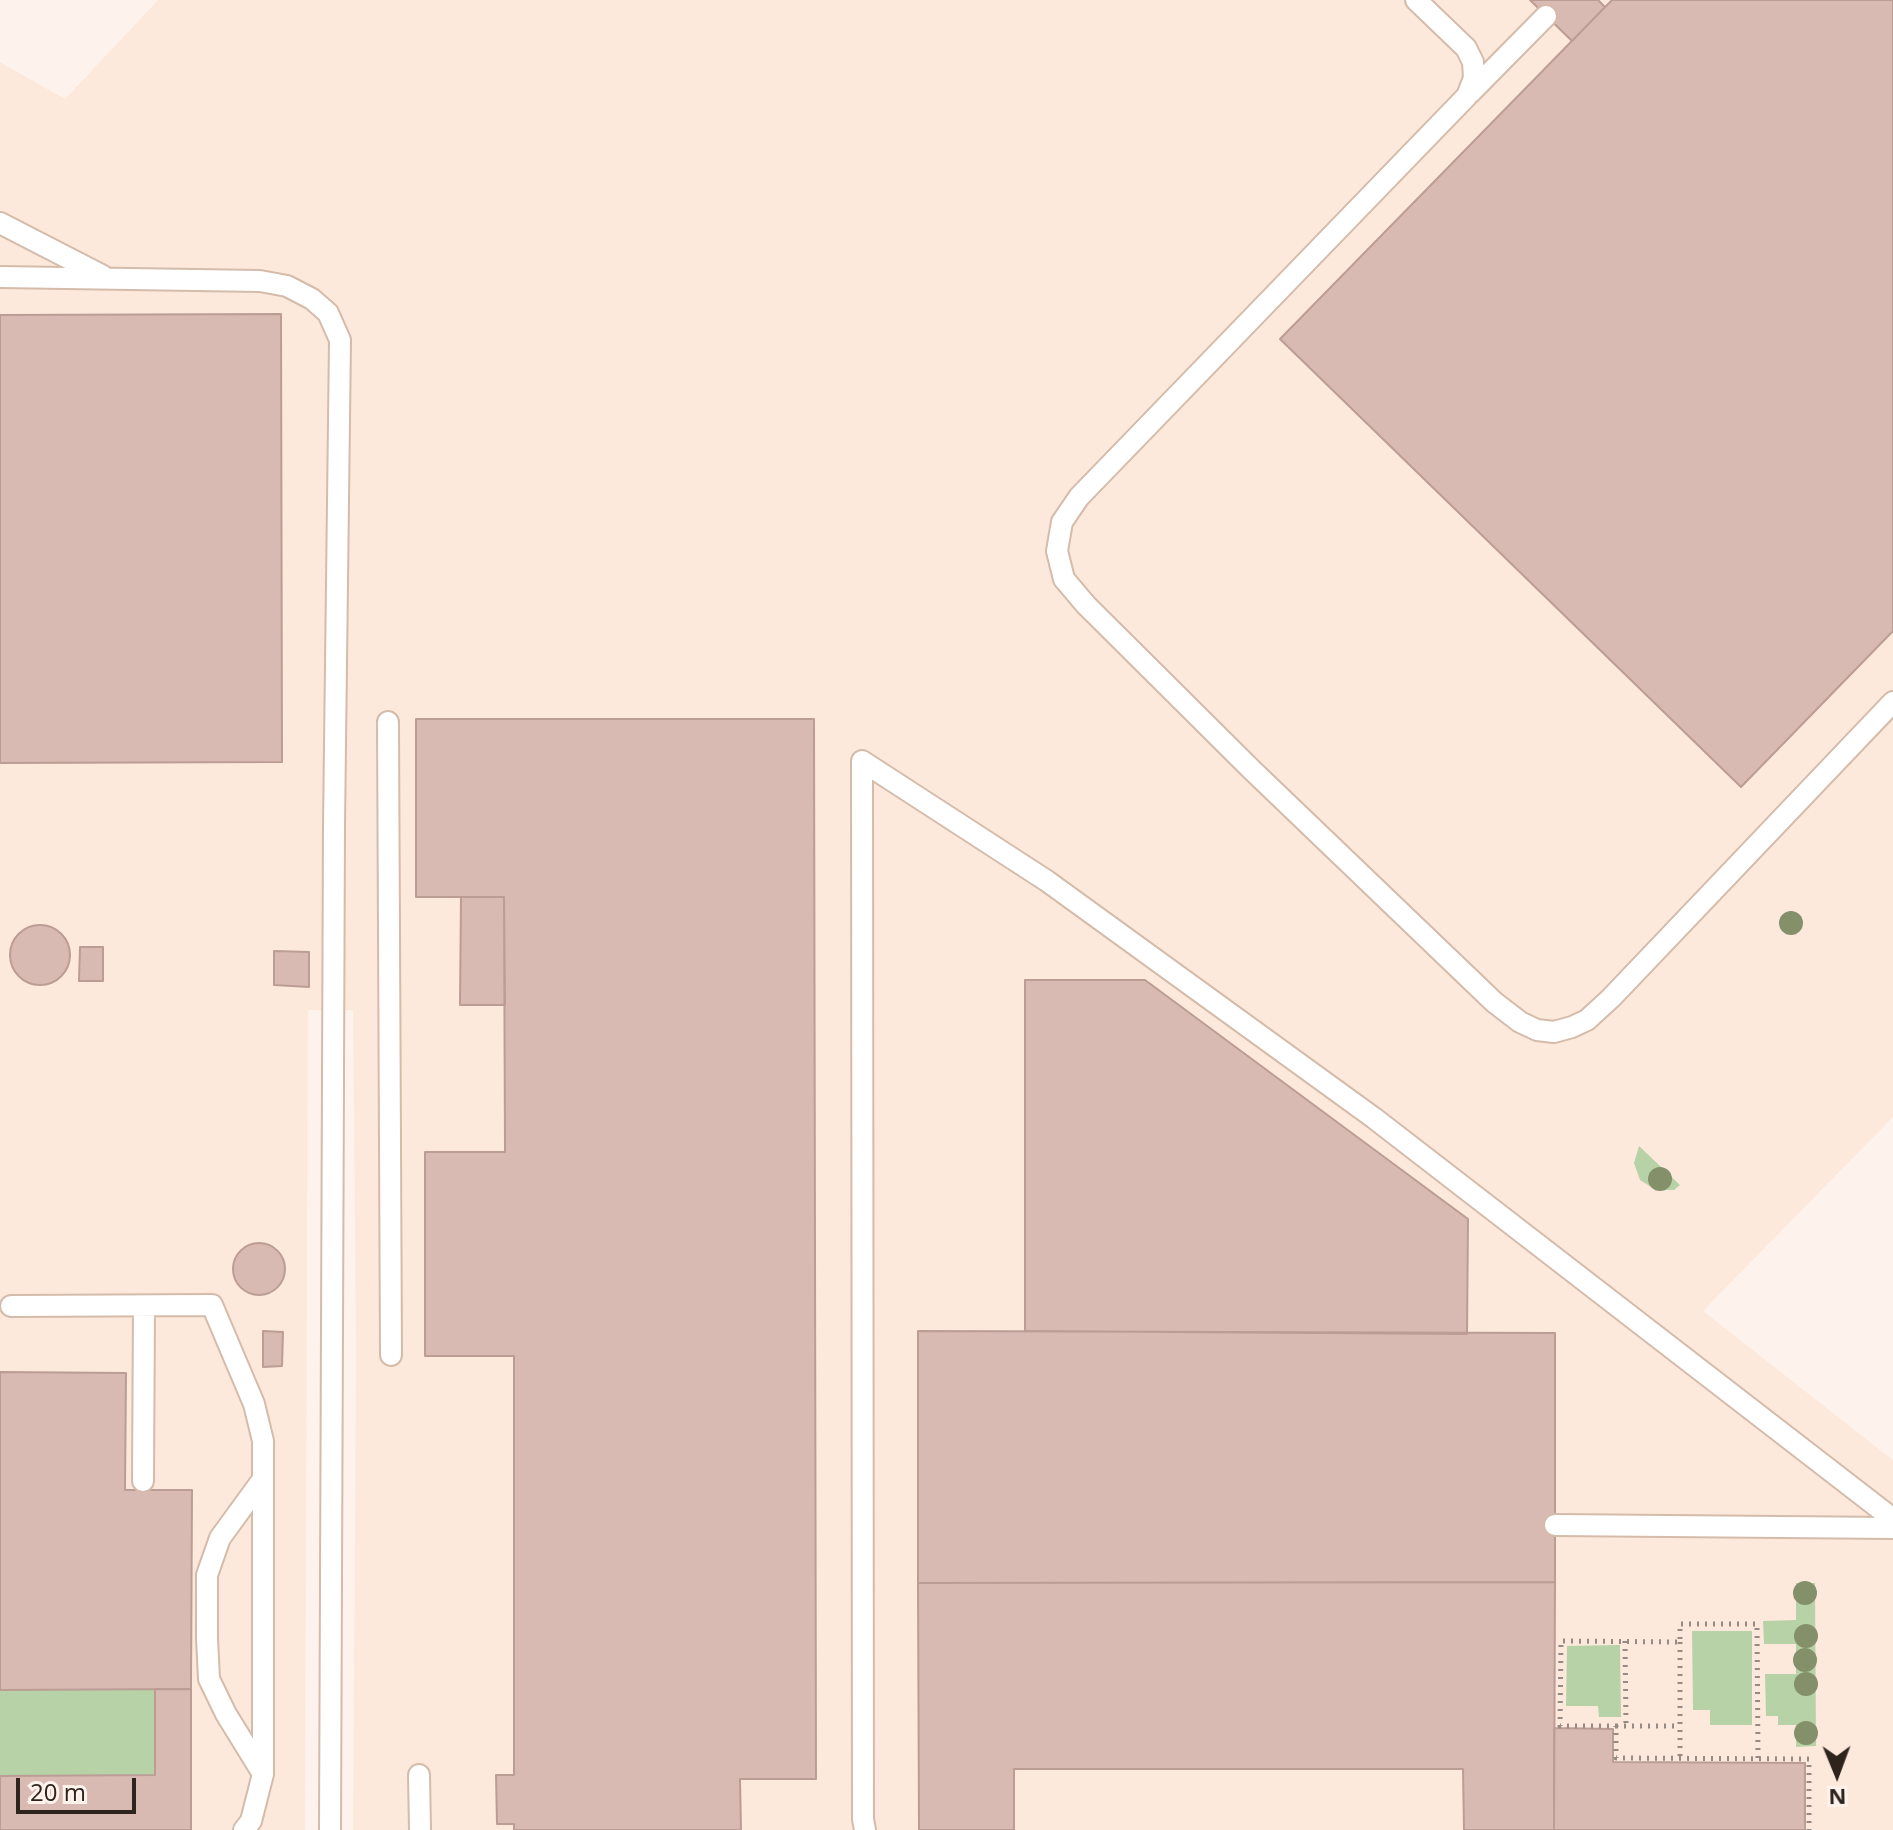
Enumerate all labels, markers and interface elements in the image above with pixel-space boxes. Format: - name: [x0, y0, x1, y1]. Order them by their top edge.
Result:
- north arrow: [1797, 1734, 1877, 1814]
- scale bar: [20, 1762, 140, 1812]
- text: 20 m: [30, 1775, 86, 1808]
- text: N: [1828, 1783, 1847, 1813]

